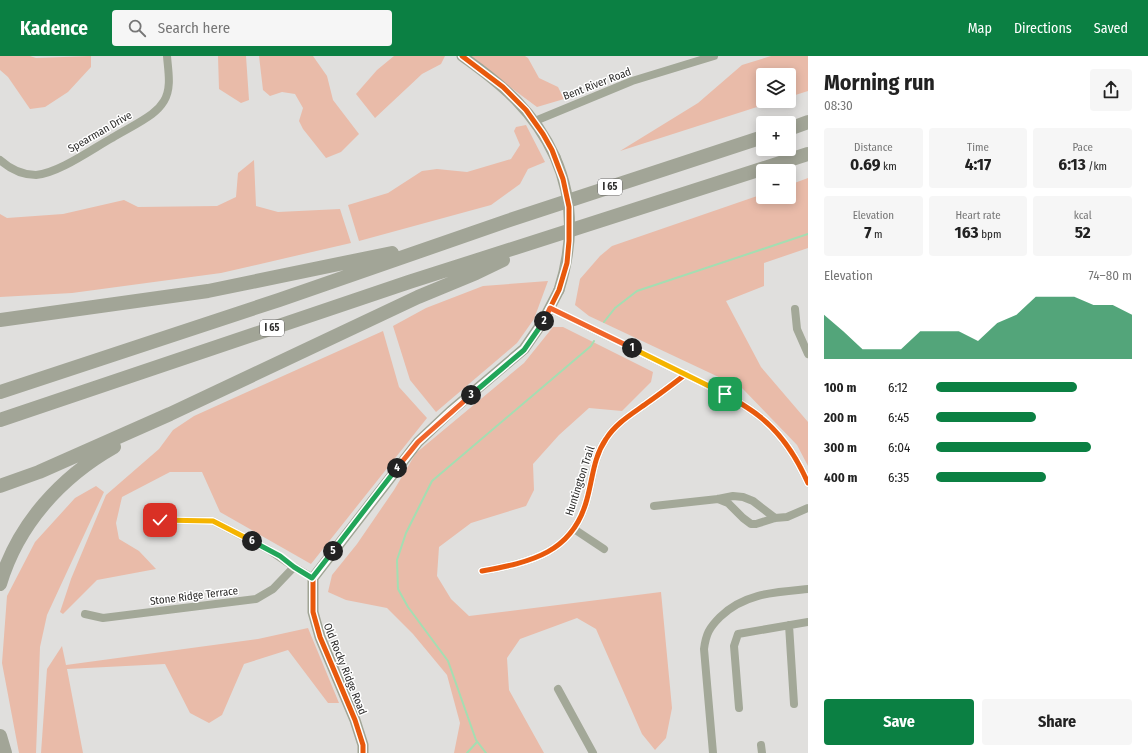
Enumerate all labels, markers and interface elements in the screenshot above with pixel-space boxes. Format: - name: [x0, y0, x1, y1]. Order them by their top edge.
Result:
- search box: [112, 10, 392, 46]
- text: Kadence: [20, 17, 88, 40]
- icon: search: [126, 17, 148, 39]
- text: Search here: [158, 19, 230, 37]
- text: Map: [968, 20, 992, 37]
- text: Directions: [1014, 20, 1072, 37]
- text: Saved: [1094, 20, 1128, 37]
- street label: Bent River Road: [561, 65, 633, 103]
- map controls: [756, 68, 796, 204]
- button: layers: [756, 68, 796, 108]
- text: Morning run: [824, 69, 935, 96]
- button: share: [1090, 69, 1132, 111]
- text: 08:30: [824, 98, 853, 113]
- street label: Spearman Drive: [66, 109, 134, 155]
- button: +: [756, 116, 796, 156]
- text: Distance: [854, 141, 893, 154]
- text: Time: [967, 141, 989, 154]
- text: Pace: [1072, 141, 1093, 154]
- text: 0.69: [850, 154, 880, 175]
- text: 4:17: [965, 154, 991, 175]
- text: 6:13: [1058, 154, 1086, 175]
- text: km: [880, 160, 897, 173]
- text: /km: [1086, 160, 1107, 173]
- button: −: [756, 164, 796, 204]
- road number: I 65: [598, 179, 622, 195]
- text: Elevation: [853, 209, 894, 222]
- text: Heart rate: [955, 209, 1001, 222]
- text: kcal: [1074, 209, 1092, 222]
- text: 7: [864, 222, 871, 243]
- text: 163: [955, 222, 979, 243]
- text: 52: [1075, 222, 1091, 243]
- text: m: [871, 228, 882, 241]
- text: bpm: [979, 228, 1001, 241]
- text: Elevation: [824, 268, 873, 283]
- text: 74–80 m: [1088, 268, 1132, 283]
- pin: 2: [534, 311, 554, 331]
- text: 2: [541, 314, 547, 327]
- road number: I 65: [260, 320, 284, 336]
- pin: 1: [622, 338, 642, 358]
- text: 1: [630, 341, 634, 354]
- pin: [708, 377, 742, 411]
- text: 100 m: [824, 380, 856, 395]
- text: 6:12: [888, 380, 907, 395]
- icon: arrive: [714, 383, 736, 405]
- pin: 3: [461, 385, 481, 405]
- text: 3: [468, 388, 474, 401]
- text: 200 m: [824, 410, 857, 425]
- text: 6:45: [888, 410, 909, 425]
- text: 300 m: [824, 440, 857, 455]
- text: 6:04: [888, 440, 910, 455]
- street label: Huntington Trail: [563, 444, 597, 517]
- pin: 4: [387, 458, 407, 478]
- text: 4: [394, 461, 400, 474]
- text: 400 m: [824, 470, 858, 485]
- text: 6:35: [888, 470, 909, 485]
- pin: [143, 503, 177, 537]
- icon: check: [149, 509, 171, 531]
- pin: 6: [242, 531, 262, 551]
- text: 6: [249, 534, 255, 547]
- pin: 5: [323, 541, 343, 561]
- text: 5: [330, 544, 336, 557]
- street label: Stone Ridge Terrace: [149, 584, 239, 608]
- street label: Old Rocky Ridge Road: [321, 621, 369, 717]
- button: Save: [824, 699, 974, 745]
- button: Share: [982, 699, 1132, 745]

